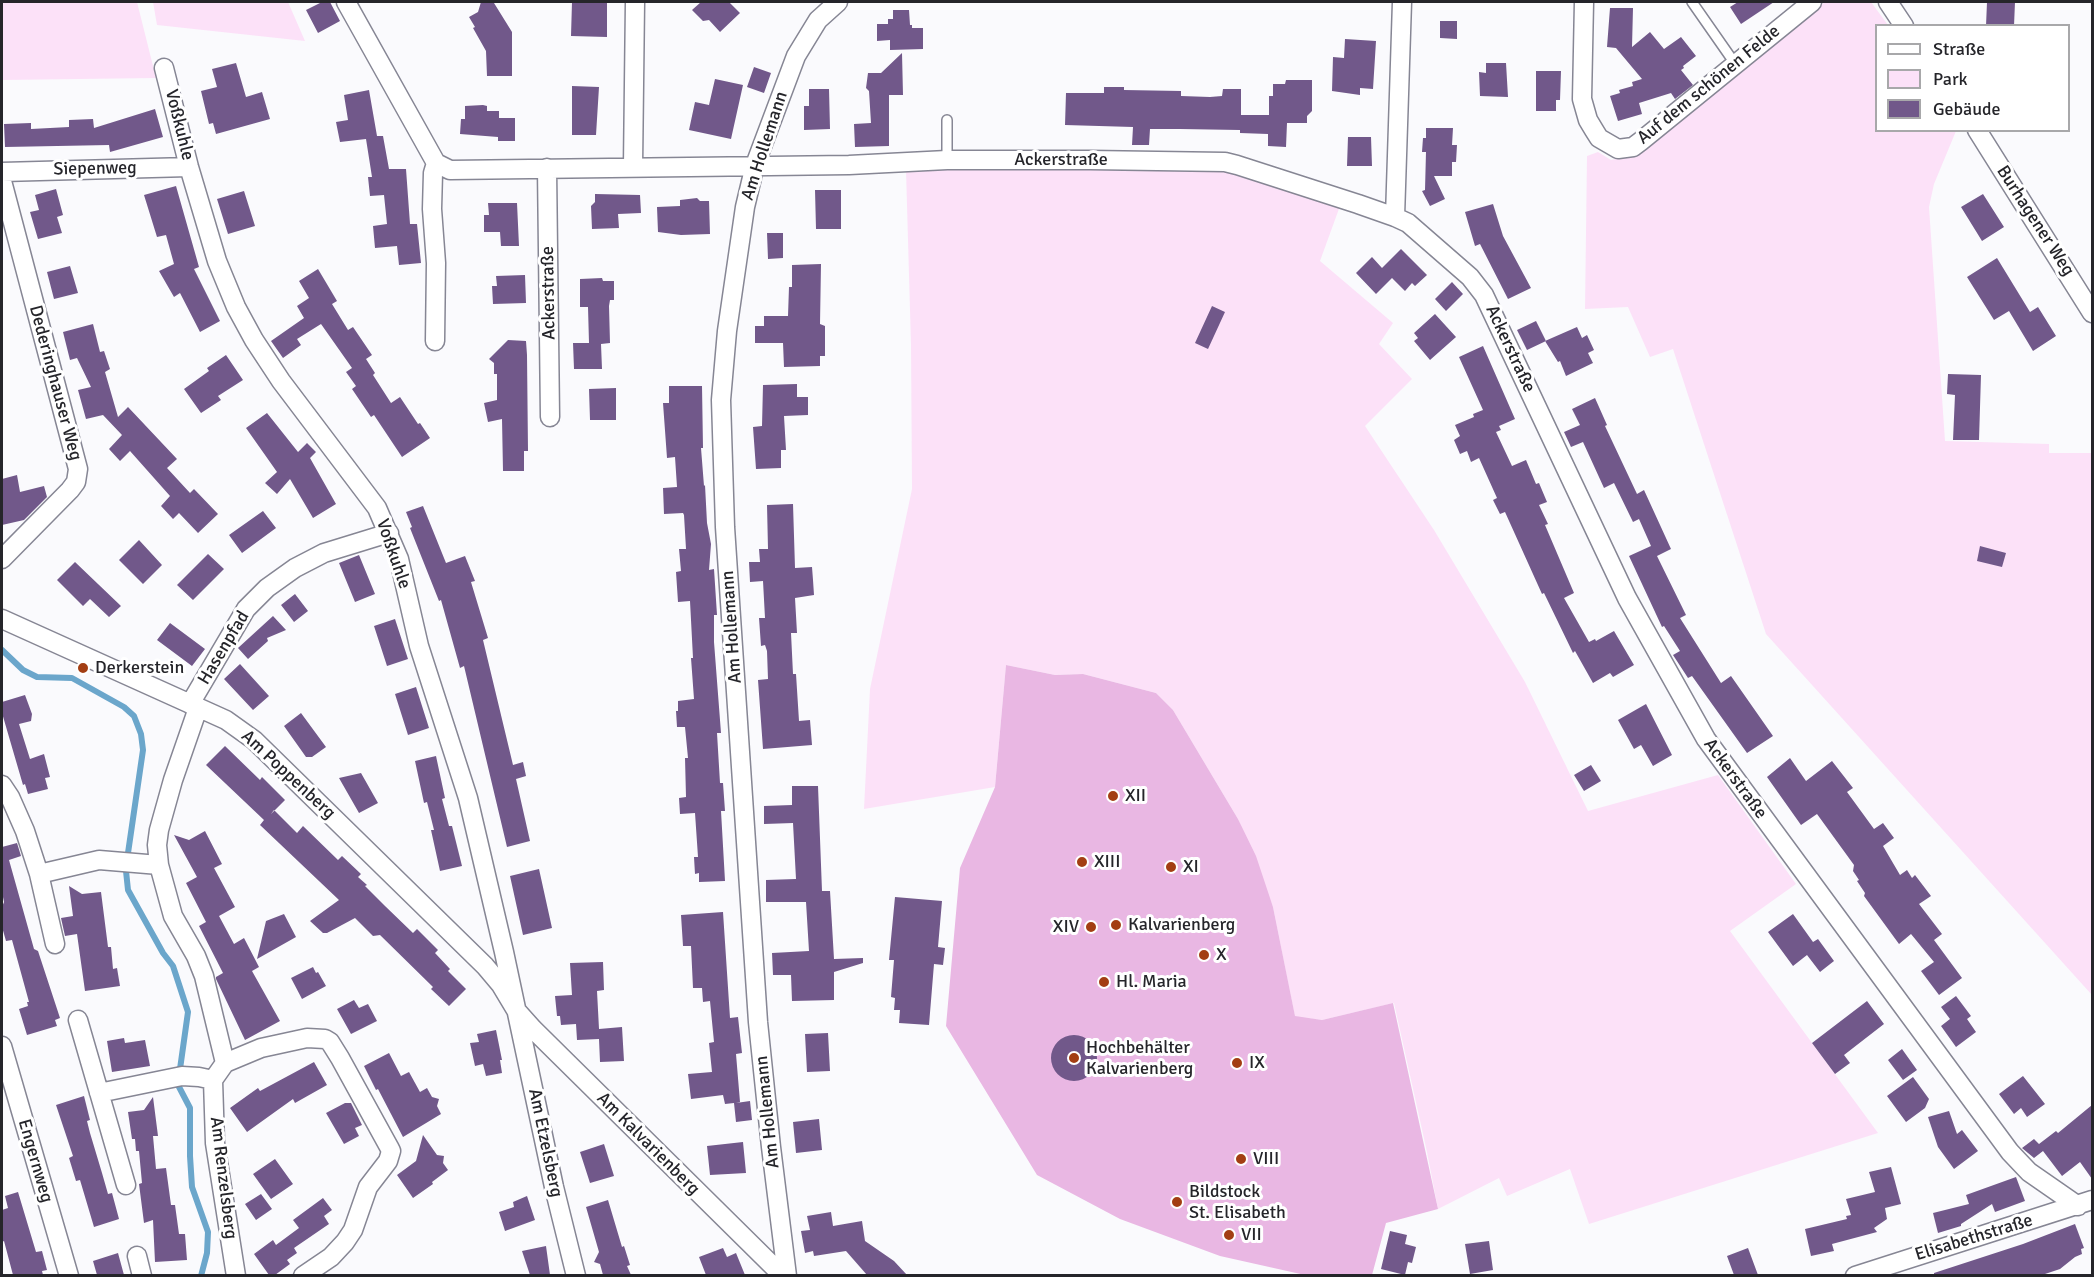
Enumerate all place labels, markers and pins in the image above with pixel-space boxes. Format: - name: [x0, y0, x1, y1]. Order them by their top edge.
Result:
- place label: Derkerstein: [95, 657, 184, 679]
- marker: Derkerstein: [76, 661, 90, 675]
- place label: XII: [1125, 785, 1146, 807]
- marker: XII: [1106, 789, 1120, 803]
- place label: XIII: [1094, 851, 1120, 873]
- marker: XIII: [1075, 855, 1089, 869]
- place label: XI: [1183, 856, 1199, 878]
- marker: XI: [1164, 860, 1178, 874]
- place label: Kalvarienberg: [1128, 914, 1235, 936]
- place label: XIV: [1053, 916, 1079, 938]
- marker: Kalvarienberg: [1109, 918, 1123, 932]
- marker: XIV: [1084, 920, 1098, 934]
- place label: X: [1216, 944, 1227, 966]
- marker: X: [1197, 948, 1211, 962]
- place label: Hl. Maria: [1116, 971, 1187, 993]
- marker: Hl. Maria: [1097, 975, 1111, 989]
- place label: Hochbehälter Kalvarienberg: [1086, 1037, 1193, 1080]
- marker: Hochbehälter Kalvarienberg: [1067, 1051, 1081, 1065]
- place label: IX: [1249, 1052, 1265, 1074]
- marker: IX: [1230, 1056, 1244, 1070]
- place label: VIII: [1253, 1148, 1279, 1170]
- marker: VIII: [1234, 1152, 1248, 1166]
- place label: Bildstock St. Elisabeth: [1189, 1181, 1286, 1224]
- marker: Bildstock St. Elisabeth: [1170, 1195, 1184, 1209]
- place label: VII: [1241, 1224, 1262, 1246]
- marker: VII: [1222, 1228, 1236, 1242]

